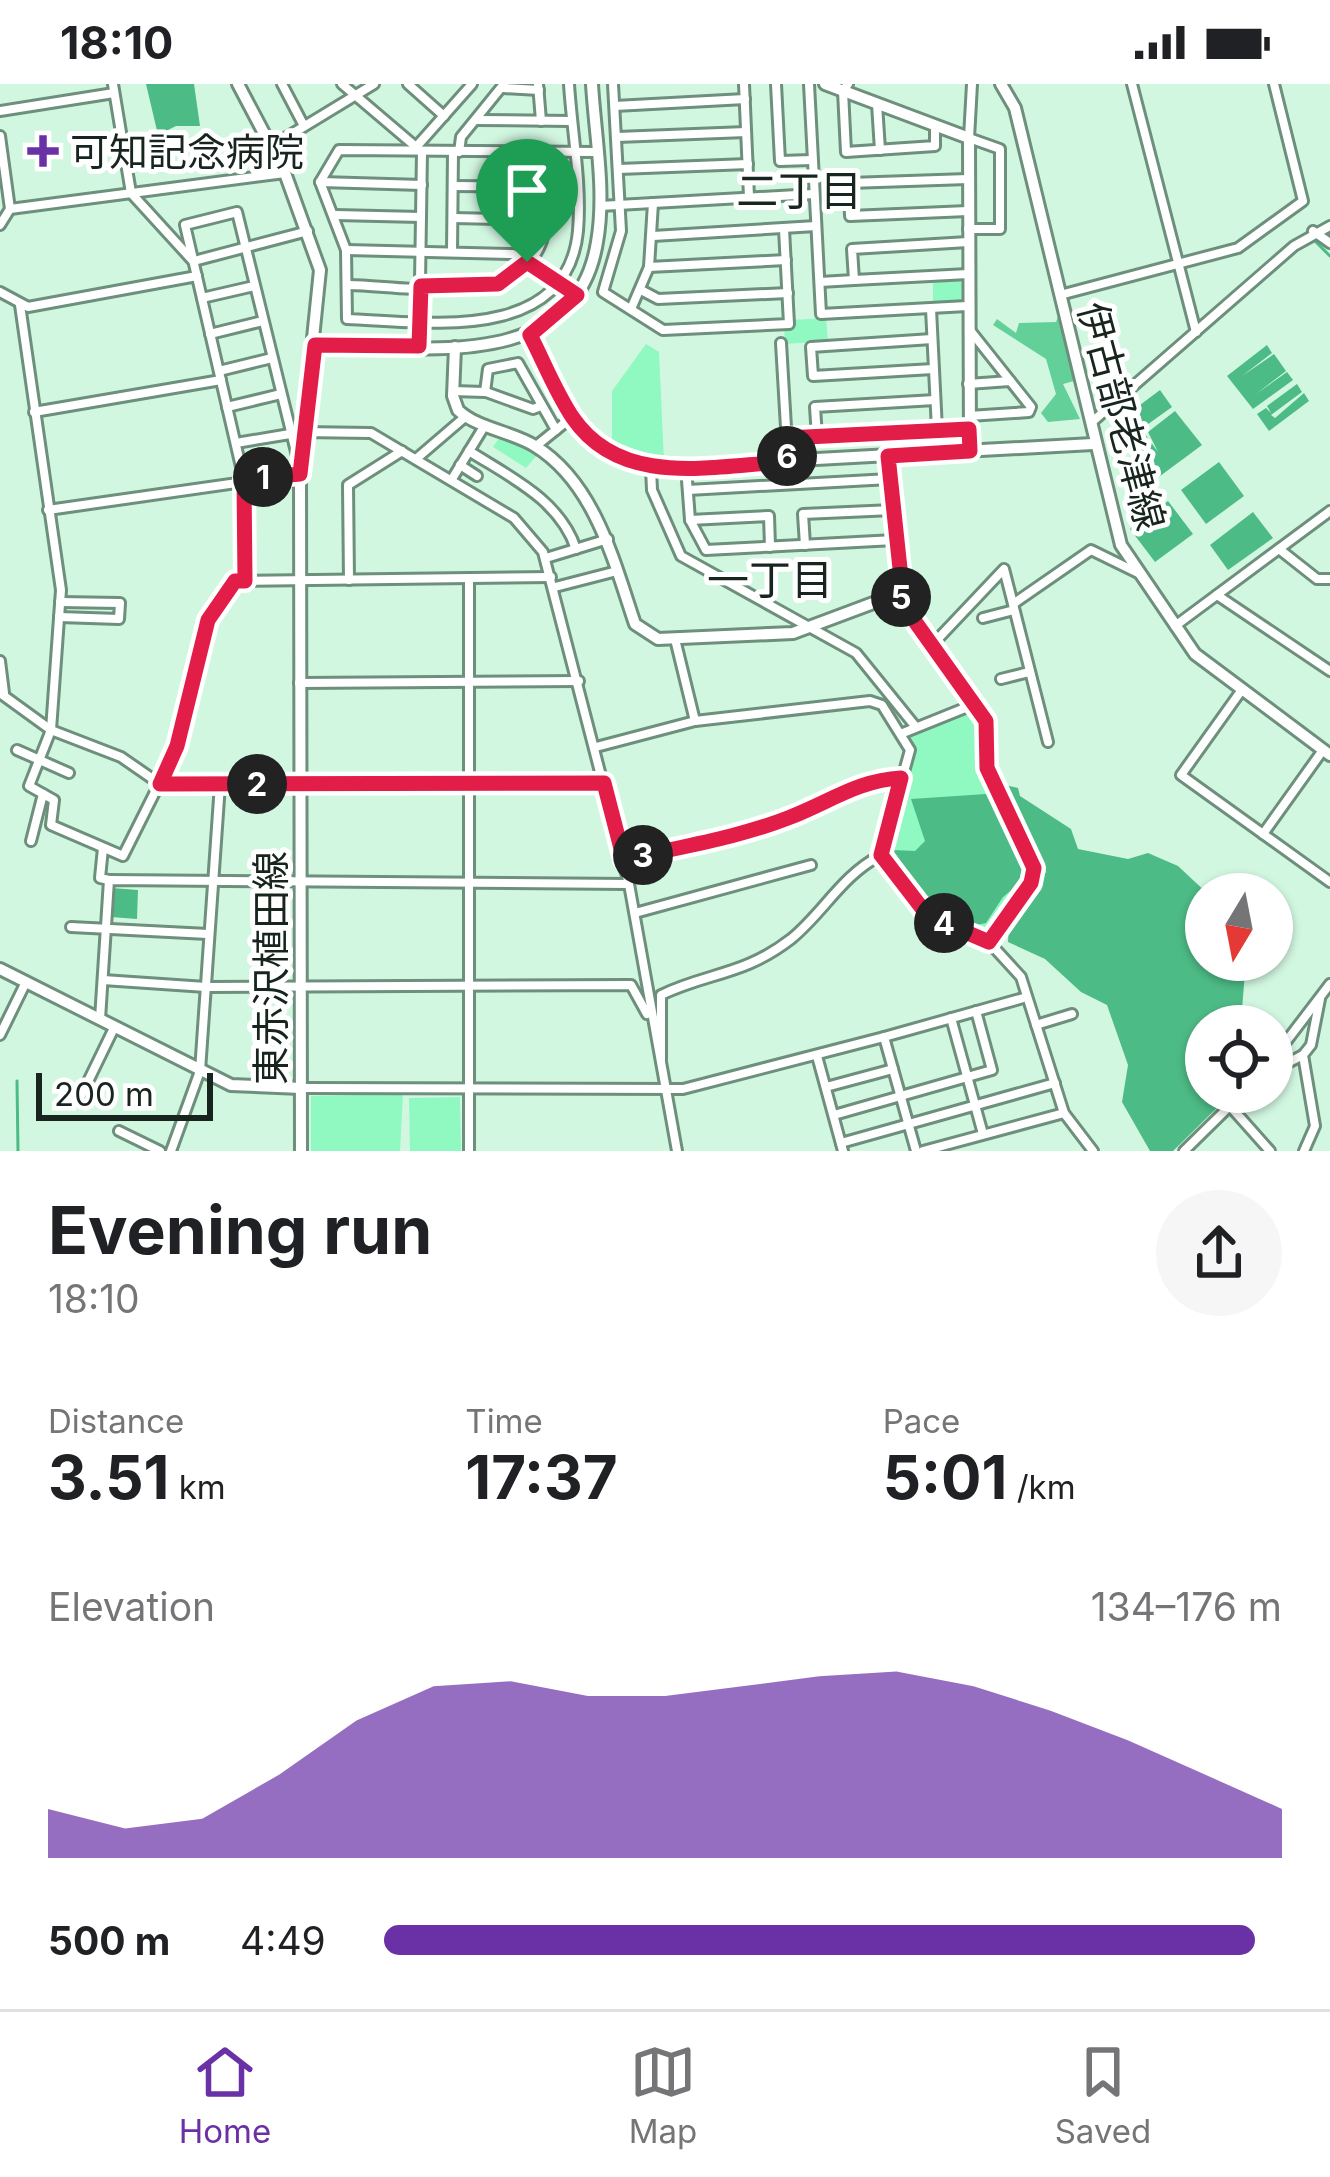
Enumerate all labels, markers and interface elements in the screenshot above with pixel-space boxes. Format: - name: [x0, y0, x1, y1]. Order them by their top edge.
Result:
- text: 18:10: [60, 15, 173, 70]
- place label: 可知記念病院: [70, 128, 304, 175]
- marker: 可知記念病院: [27, 135, 59, 167]
- pin: [476, 139, 578, 262]
- icon: arrive: [494, 157, 560, 223]
- district label: 二丁目: [736, 165, 862, 216]
- street label: 伊古部老津線: [1069, 297, 1175, 535]
- pin: 6: [757, 426, 817, 486]
- text: 6: [776, 436, 798, 476]
- pin: 1: [233, 447, 293, 507]
- text: 1: [256, 457, 270, 497]
- district label: 一丁目: [707, 554, 833, 605]
- pin: 5: [871, 567, 931, 627]
- text: 5: [890, 577, 912, 617]
- pin: 2: [227, 754, 287, 814]
- text: 2: [247, 764, 267, 804]
- pin: 3: [613, 825, 673, 885]
- text: 3: [632, 835, 654, 875]
- street label: 東赤沢植田線: [247, 851, 294, 1085]
- north arrow: [1185, 873, 1293, 981]
- map controls: [1185, 873, 1293, 1113]
- pin: 4: [914, 893, 974, 953]
- text: 4: [933, 903, 955, 943]
- button: locate: [1185, 1005, 1293, 1113]
- scale bar: [36, 1067, 213, 1120]
- text: 200 m: [54, 1074, 154, 1114]
- text: Evening run: [48, 1190, 432, 1270]
- button: share: [1156, 1190, 1282, 1316]
- text: 18:10: [48, 1275, 140, 1322]
- text: Distance: [48, 1401, 184, 1441]
- text: Time: [465, 1401, 543, 1441]
- text: Pace: [883, 1401, 960, 1441]
- text: 3.51: [48, 1441, 169, 1513]
- text: 17:37: [465, 1441, 618, 1513]
- text: 5:01: [883, 1441, 1007, 1513]
- text: km: [169, 1467, 226, 1507]
- text: /km: [1007, 1467, 1076, 1507]
- text: Elevation: [48, 1583, 215, 1630]
- text: 134–176 m: [1091, 1583, 1282, 1630]
- text: 500 m: [48, 1917, 170, 1964]
- text: 4:49: [240, 1917, 326, 1964]
- tab: Home: [179, 2039, 271, 2151]
- tab: Map: [629, 2039, 697, 2151]
- tab: Saved: [1055, 2039, 1151, 2151]

